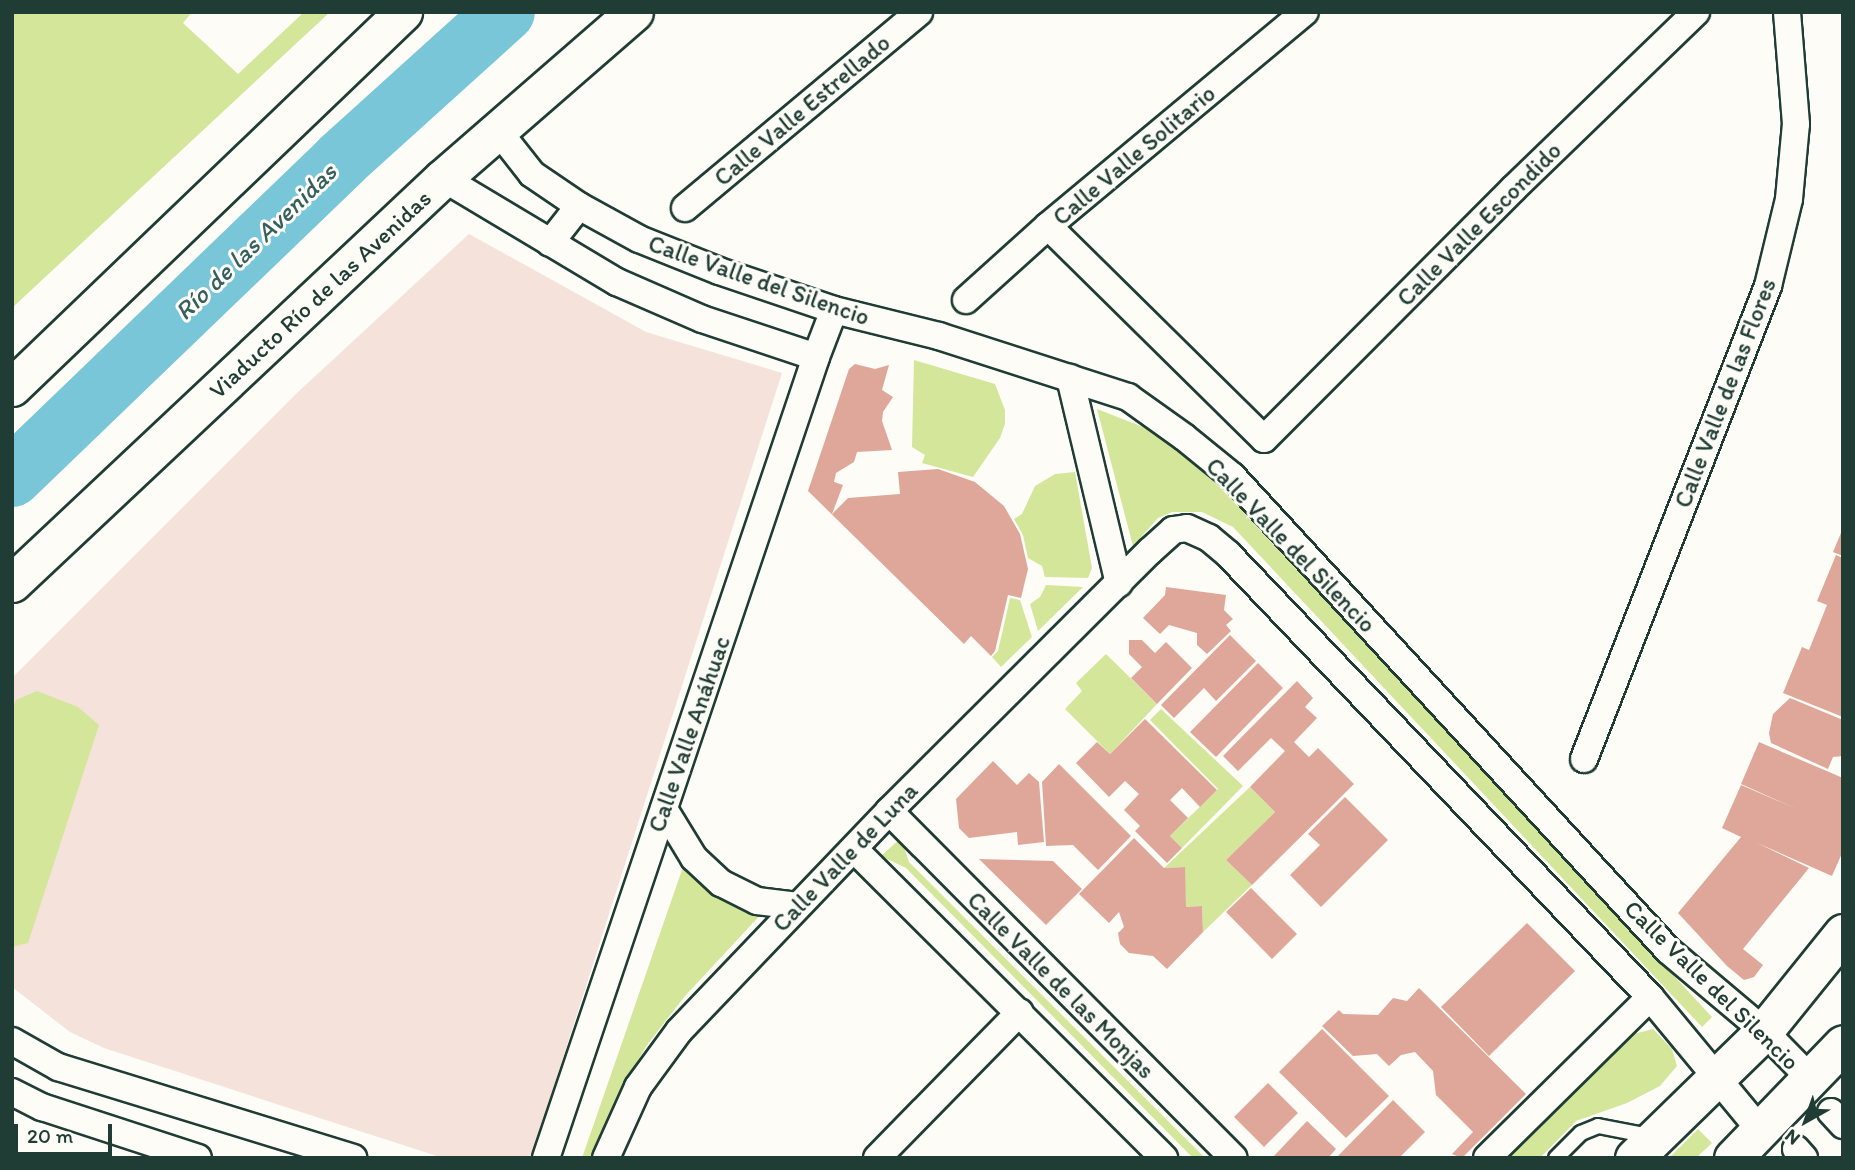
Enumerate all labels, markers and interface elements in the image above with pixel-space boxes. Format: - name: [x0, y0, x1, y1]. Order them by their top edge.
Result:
- street label: Calle Valle Estrellado: [709, 29, 895, 191]
- street label: Calle Valle Solitario: [1047, 79, 1221, 231]
- street label: Calle Valle Escondido: [1391, 136, 1567, 312]
- water label: Río de las Avenidas: [169, 157, 343, 327]
- street label: Viaducto Río de las Avenidas: [203, 184, 437, 404]
- street label: Calle Valle del Silencio: [645, 229, 873, 331]
- street label: Calle Valle de las Flores: [1668, 275, 1782, 511]
- street label: Calle Valle del Silencio: [1200, 452, 1382, 638]
- street label: Calle Valle Anáhuac: [642, 633, 736, 835]
- street label: Calle Valle de Luna: [767, 777, 923, 937]
- street label: Calle Valle de las Monjas: [961, 885, 1161, 1085]
- street label: Calle Valle del Silencio: [1619, 894, 1805, 1076]
- north arrow: [1771, 1086, 1841, 1156]
- scale bar: [18, 1110, 116, 1154]
- text: 20 m: [27, 1123, 73, 1148]
- text: N: [1780, 1125, 1804, 1150]

